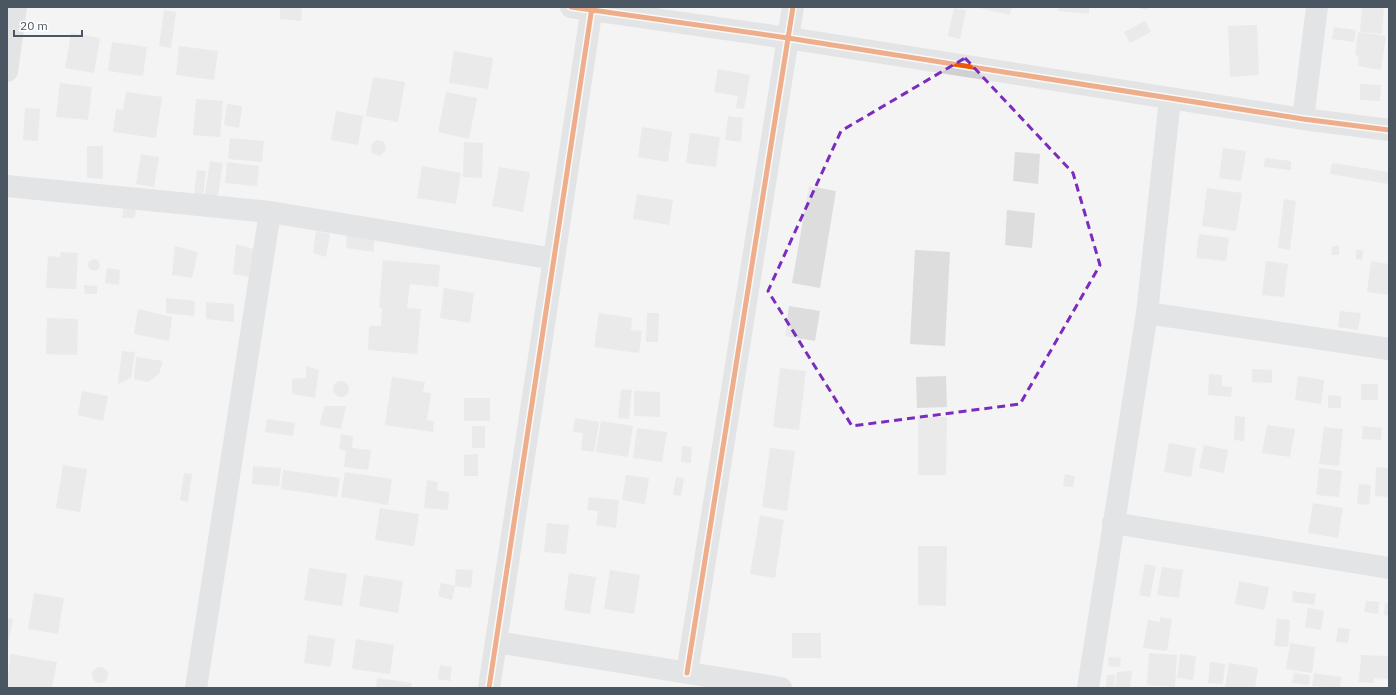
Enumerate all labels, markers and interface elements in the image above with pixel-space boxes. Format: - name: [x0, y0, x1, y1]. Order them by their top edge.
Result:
- scale bar: [14, 12, 82, 38]
- text: 20 m: [20, 18, 48, 33]

